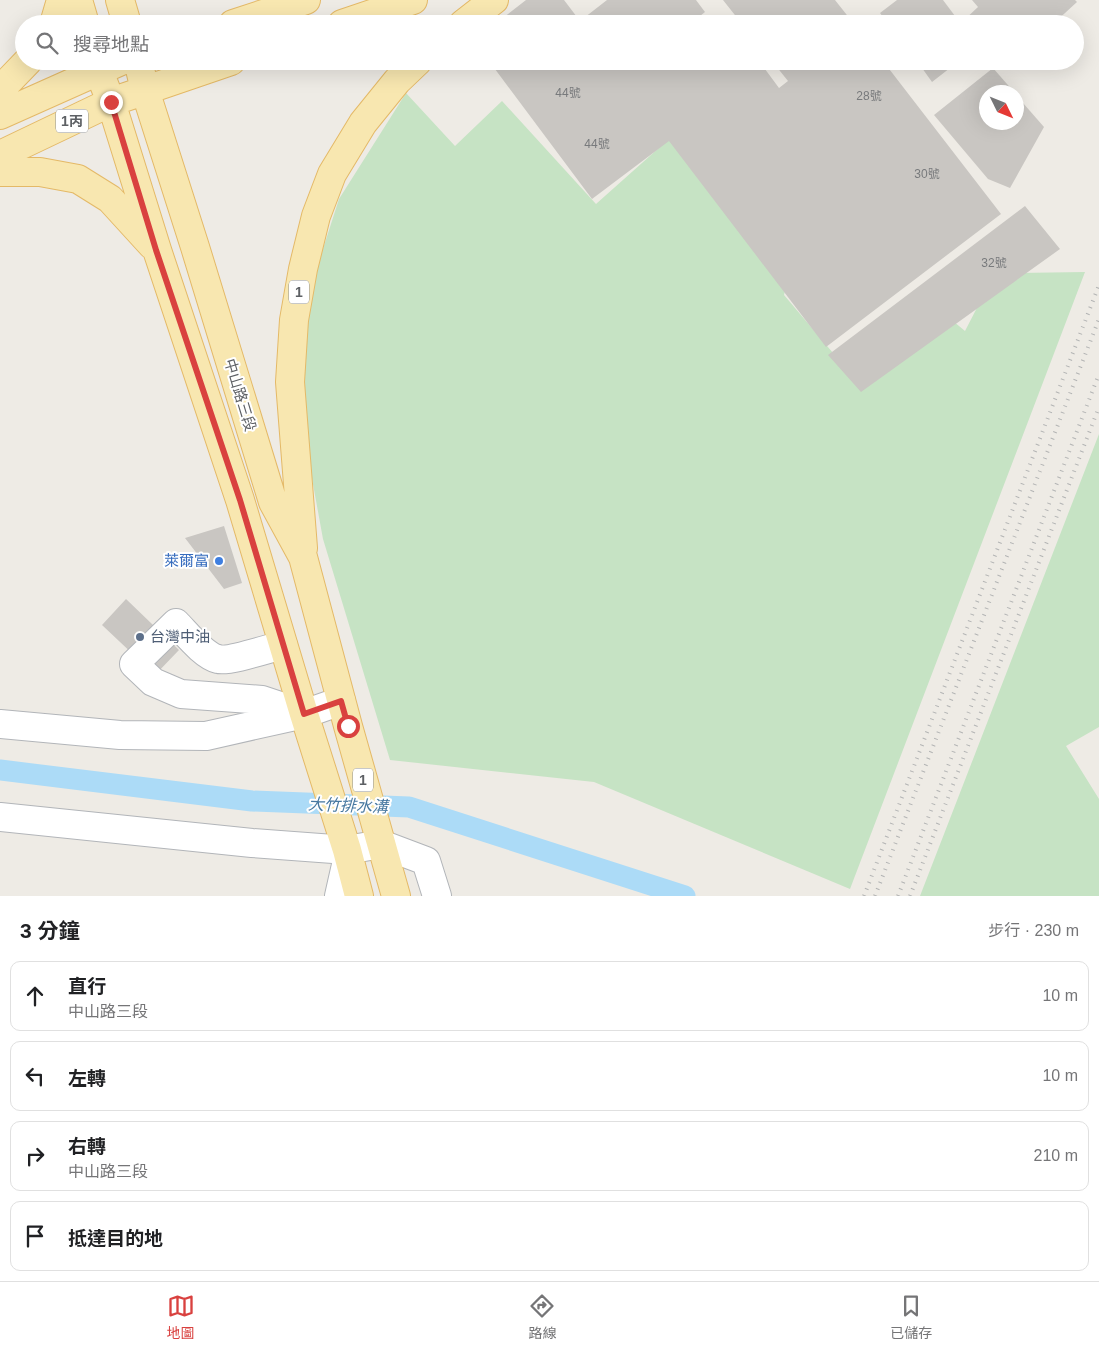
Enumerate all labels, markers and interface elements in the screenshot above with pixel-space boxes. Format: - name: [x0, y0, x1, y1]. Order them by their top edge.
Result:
- search box: [15, 15, 1084, 70]
- icon: search: [33, 29, 61, 57]
- text: 搜尋地點: [73, 34, 149, 55]
- north arrow: [979, 85, 1024, 130]
- house number: 44號: [555, 86, 581, 100]
- house number: 28號: [856, 89, 882, 103]
- route end: [100, 91, 123, 114]
- road number: 1丙: [56, 110, 88, 132]
- house number: 44號: [584, 137, 610, 151]
- house number: 30號: [914, 167, 940, 181]
- house number: 32號: [981, 256, 1007, 270]
- road number: 1: [289, 280, 309, 304]
- street label: 中山路三段: [221, 356, 260, 433]
- place label: 萊爾富: [164, 552, 209, 569]
- marker: 萊爾富: [213, 555, 225, 567]
- place label: 台灣中油: [150, 628, 210, 645]
- marker: 台灣中油: [134, 631, 146, 643]
- route start: [337, 715, 360, 738]
- road number: 1: [353, 768, 373, 792]
- water label: 大竹排水溝: [308, 796, 390, 815]
- text: 3 分鐘: [20, 919, 80, 942]
- text: 步行 · 230 m: [988, 922, 1079, 939]
- text: 直行: [68, 976, 106, 997]
- icon: ahead: [21, 982, 49, 1010]
- text: 10 m: [1042, 987, 1078, 1004]
- text: 中山路三段: [68, 1003, 148, 1020]
- icon: left: [21, 1062, 49, 1090]
- text: 10 m: [1042, 1067, 1078, 1084]
- text: 左轉: [68, 1068, 106, 1089]
- text: 右轉: [68, 1136, 106, 1157]
- icon: right: [21, 1142, 49, 1170]
- text: 210 m: [1034, 1147, 1078, 1164]
- text: 中山路三段: [68, 1163, 148, 1180]
- icon: arrive: [21, 1222, 49, 1250]
- text: 抵達目的地: [68, 1228, 163, 1249]
- tab: 地圖: [167, 1292, 195, 1342]
- tab: 路線: [528, 1292, 556, 1342]
- tab: 已儲存: [890, 1292, 932, 1342]

